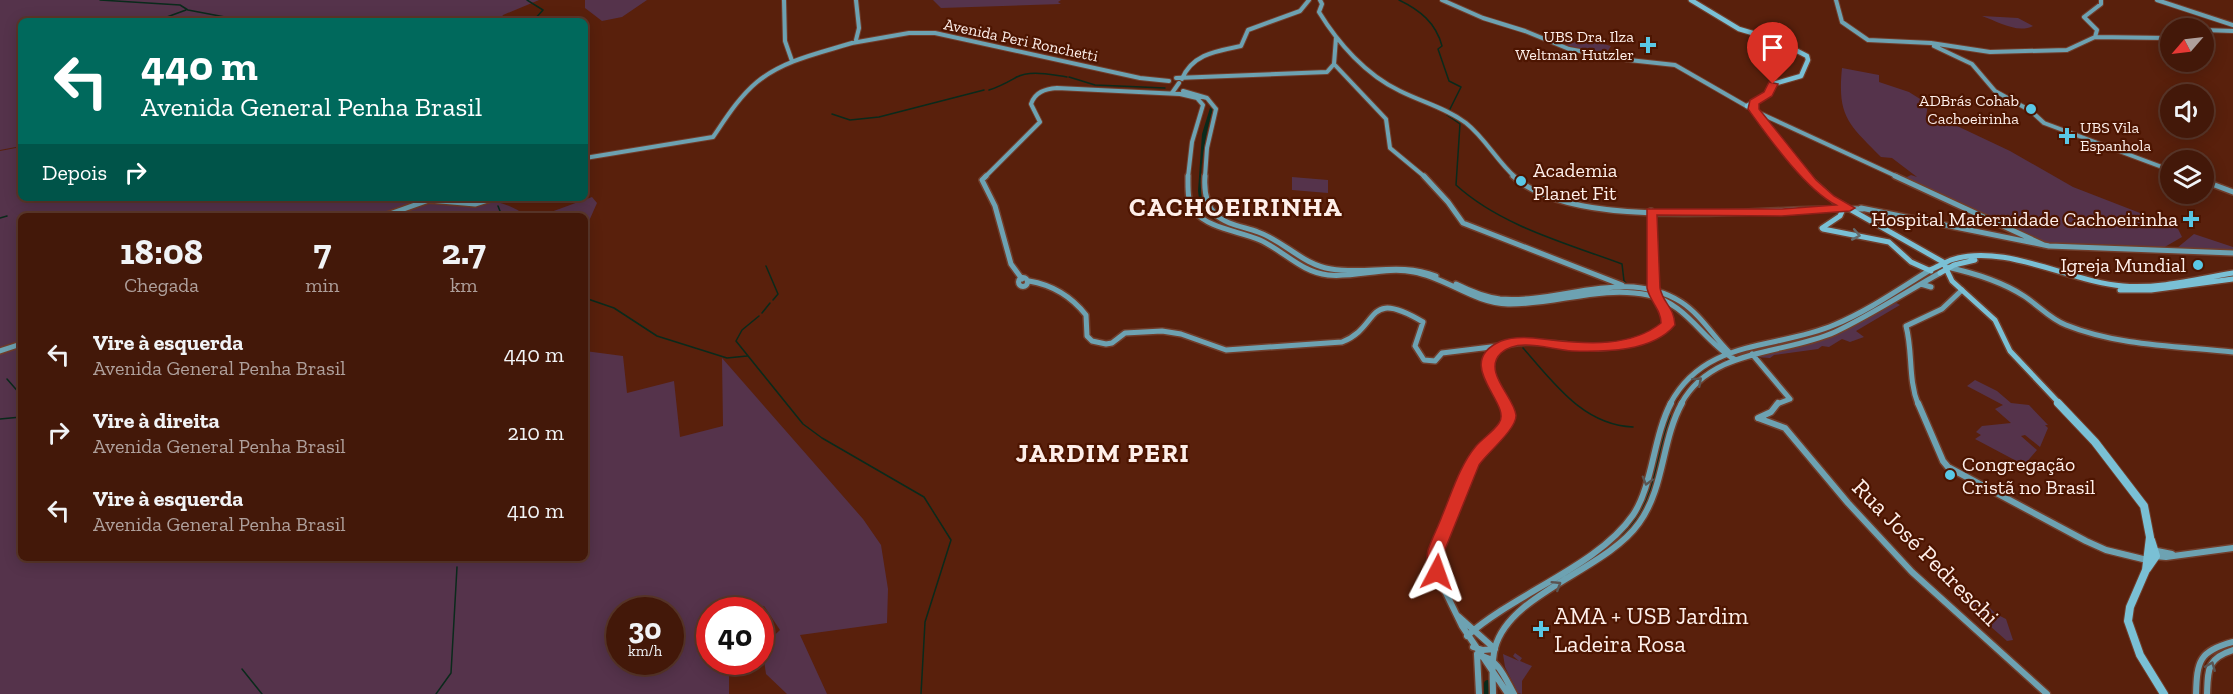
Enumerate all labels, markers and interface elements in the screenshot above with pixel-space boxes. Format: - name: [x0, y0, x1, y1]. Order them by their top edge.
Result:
- street label: Avenida Peri Ronchetti: [942, 14, 1100, 66]
- north arrow: [2160, 18, 2214, 72]
- map controls: [2160, 18, 2214, 204]
- pin: [1747, 22, 1798, 84]
- place label: UBS Dra. Ilza Weltman Hutzler: [1515, 27, 1634, 64]
- icon: arrive: [1756, 31, 1789, 64]
- marker: UBS Dra. Ilza Weltman Hutzler: [1639, 36, 1657, 54]
- text: 440 m: [141, 40, 258, 91]
- icon: left: [42, 42, 120, 120]
- button: sound: [2160, 84, 2214, 138]
- text: Avenida General Penha Brasil: [141, 91, 482, 123]
- place label: ADBrás Cohab Cachoeirinha: [1919, 91, 2019, 128]
- marker: ADBrás Cohab Cachoeirinha: [2024, 102, 2038, 116]
- place label: UBS Vila Espanhola: [2080, 118, 2152, 155]
- marker: UBS Vila Espanhola: [2058, 127, 2076, 145]
- button: layers: [2160, 150, 2214, 204]
- icon: right: [119, 156, 152, 189]
- place label: Academia Planet Fit: [1533, 158, 1618, 205]
- text: Depois: [42, 159, 107, 186]
- marker: Academia Planet Fit: [1514, 174, 1528, 188]
- district label: CACHOEIRINHA: [1129, 191, 1343, 223]
- place label: Hospital Maternidade Cachoeirinha: [1871, 207, 2178, 231]
- marker: Hospital Maternidade Cachoeirinha: [2182, 210, 2200, 228]
- one-way arrow: [1850, 228, 1860, 241]
- text: 18:08: [120, 230, 203, 273]
- text: 7: [313, 230, 331, 273]
- text: 2.7: [442, 230, 486, 273]
- place label: Igreja Mundial: [2061, 253, 2186, 277]
- marker: Igreja Mundial: [2191, 258, 2205, 272]
- text: Chegada: [124, 273, 199, 297]
- text: min: [305, 273, 339, 297]
- text: km: [450, 273, 478, 297]
- text: Vire à esquerda: [93, 329, 243, 356]
- icon: left: [42, 338, 75, 371]
- text: 440 m: [504, 341, 564, 368]
- text: Avenida General Penha Brasil: [93, 356, 346, 380]
- one-way arrow: [1691, 377, 1702, 388]
- text: Vire à direita: [93, 407, 220, 434]
- icon: right: [42, 416, 75, 449]
- text: 210 m: [508, 419, 564, 446]
- text: Avenida General Penha Brasil: [93, 434, 346, 458]
- district label: JARDIM PERI: [1016, 437, 1190, 469]
- place label: Congregação Cristã no Brasil: [1962, 452, 2095, 499]
- marker: Congregação Cristã no Brasil: [1943, 468, 1957, 482]
- street label: Rua José Pedreschi: [1847, 473, 2006, 632]
- one-way arrow: [1642, 475, 1654, 486]
- text: Vire à esquerda: [93, 485, 243, 512]
- icon: left: [42, 494, 75, 527]
- text: 410 m: [507, 497, 564, 524]
- text: Avenida General Penha Brasil: [93, 512, 346, 536]
- position arrow: [1405, 540, 1469, 604]
- one-way arrow: [1551, 581, 1561, 593]
- speed limit sign: 40: [696, 597, 774, 675]
- place label: AMA + USB Jardim Ladeira Rosa: [1554, 601, 1749, 658]
- text: 30: [628, 611, 662, 647]
- marker: AMA + USB Jardim Ladeira Rosa: [1532, 620, 1550, 638]
- text: km/h: [628, 642, 662, 660]
- one-way arrow: [2204, 661, 2217, 671]

